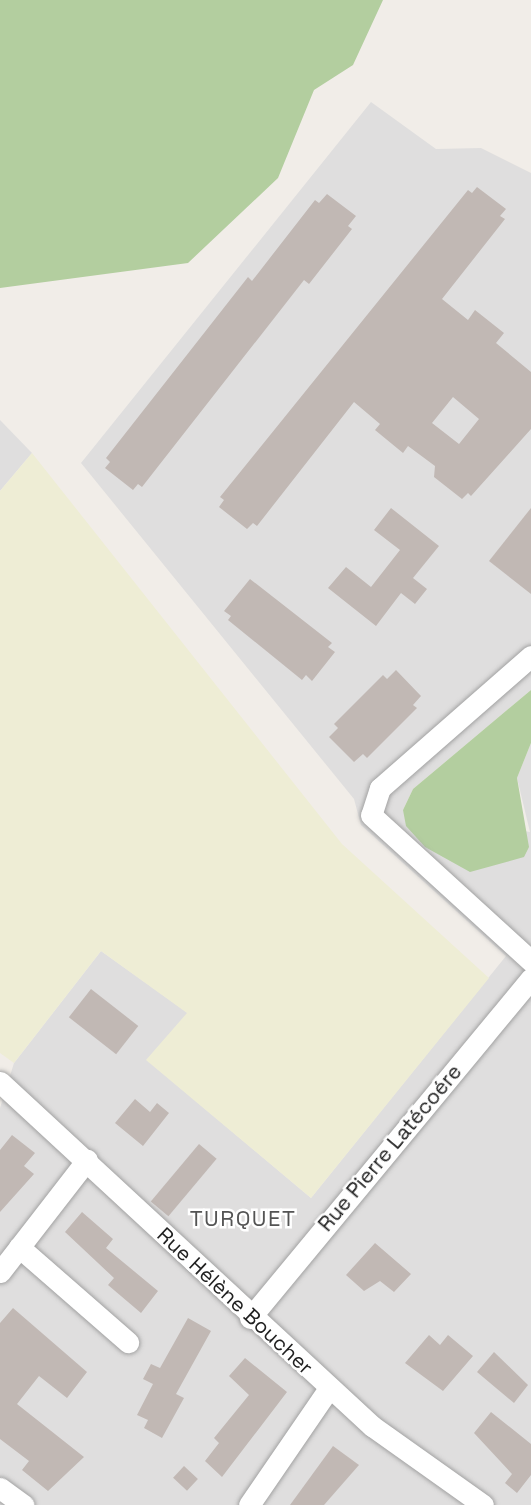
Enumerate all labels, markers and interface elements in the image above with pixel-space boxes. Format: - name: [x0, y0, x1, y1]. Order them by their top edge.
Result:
- street label: Rue Pierre Latécoére: [313, 1059, 467, 1237]
- district label: TURQUET: [190, 1206, 296, 1232]
- street label: Rue Hélène Boucher: [152, 1222, 318, 1380]

